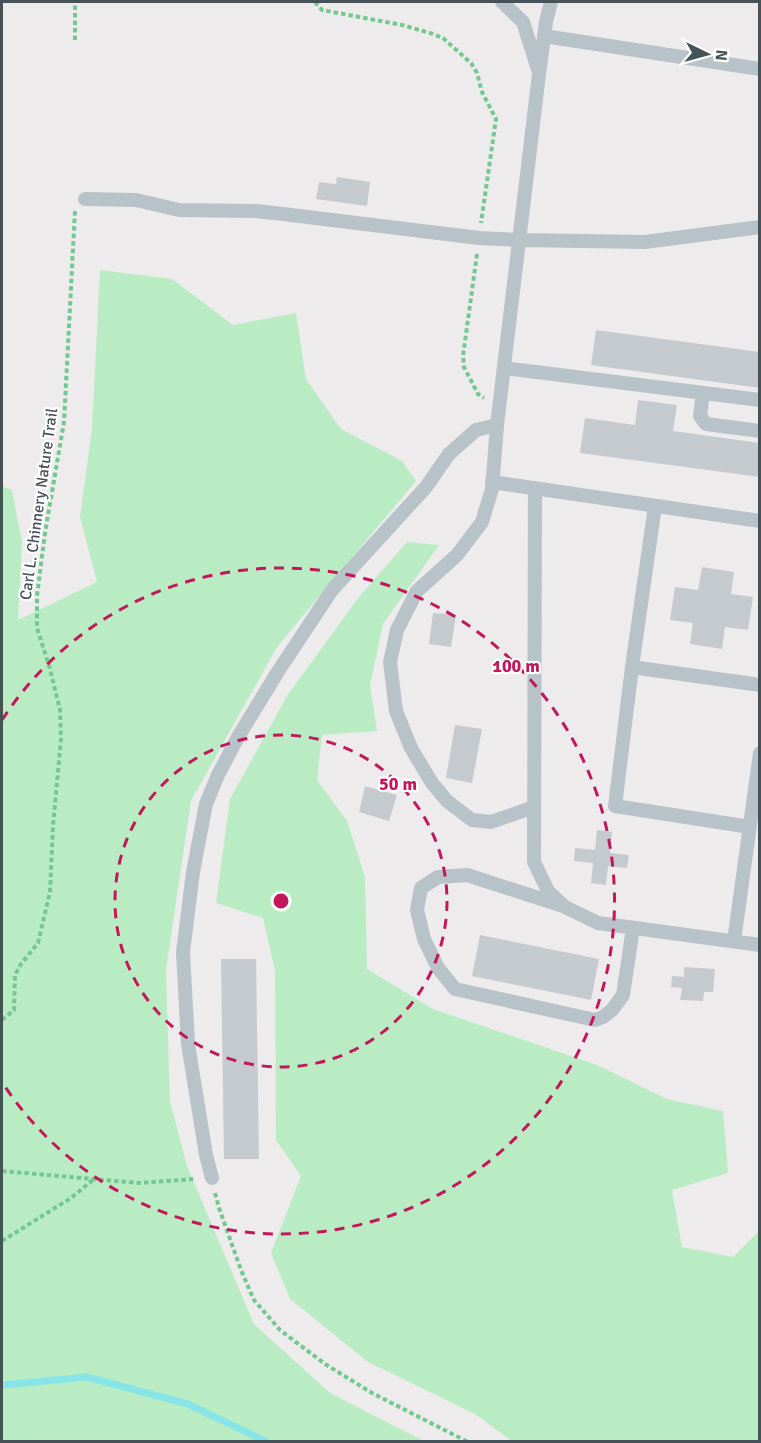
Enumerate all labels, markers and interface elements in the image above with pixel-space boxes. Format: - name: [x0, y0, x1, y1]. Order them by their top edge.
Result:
- north arrow: [677, 24, 737, 84]
- text: N: [710, 49, 731, 62]
- street label: Carl L. Chinnery Nature Trail: [16, 407, 62, 601]
- text: 100 m: [492, 655, 540, 677]
- text: 50 m: [379, 773, 417, 795]
- centre of rings: [271, 891, 291, 911]

